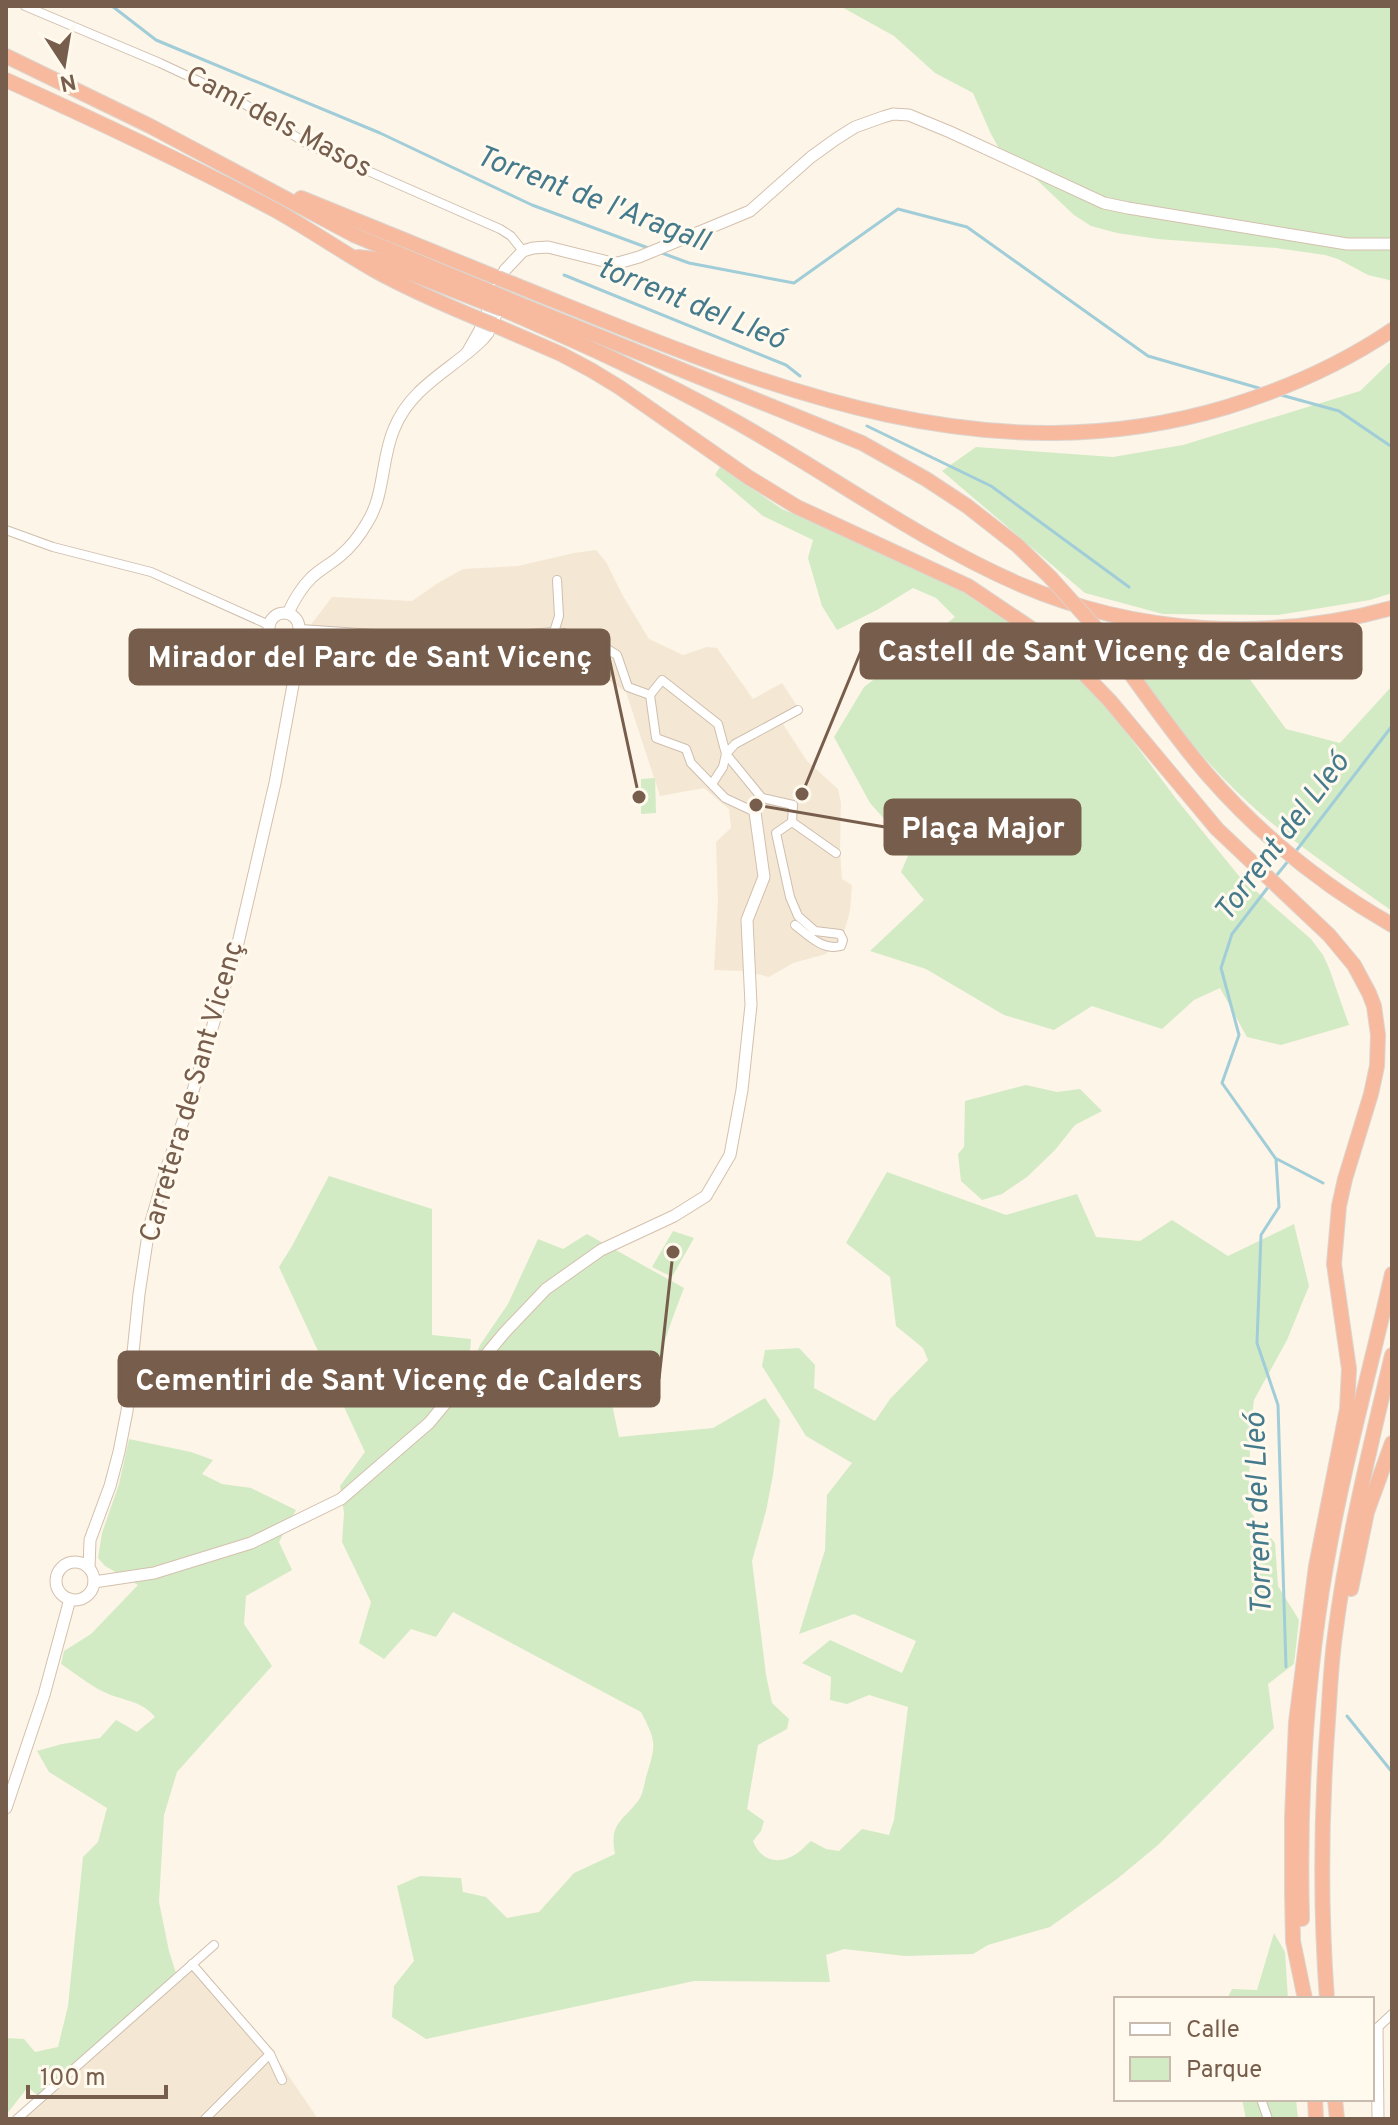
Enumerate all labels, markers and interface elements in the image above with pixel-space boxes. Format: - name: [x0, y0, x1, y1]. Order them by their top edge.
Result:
- north arrow: [24, 24, 104, 104]
- street label: Camí dels Masos: [179, 59, 377, 187]
- text: N: [57, 66, 78, 96]
- water label: Torrent de l'Aragall: [470, 139, 715, 262]
- water label: torrent del Lleó: [592, 251, 792, 360]
- callout: Castell de Sant Vicenç de Calders: [861, 624, 1361, 678]
- callout: Mirador del Parc de Sant Vicenç: [130, 630, 609, 684]
- text: Castell de Sant Vicenç de Calders: [878, 635, 1344, 672]
- text: Mirador del Parc de Sant Vicenç: [147, 641, 593, 678]
- water label: Torrent del Lleó: [1207, 744, 1360, 930]
- callout: Plaça Major: [885, 800, 1080, 854]
- text: Plaça Major: [901, 812, 1065, 849]
- street label: Carretera de Sant Vicenç: [133, 937, 253, 1247]
- callout: Cementiri de Sant Vicenç de Calders: [119, 1352, 659, 1406]
- text: Cementiri de Sant Vicenç de Calders: [135, 1364, 643, 1401]
- water label: Torrent del Lleó: [1238, 1410, 1282, 1616]
- legend: [1114, 1997, 1374, 2101]
- text: Calle: [1186, 2016, 1240, 2046]
- scale bar: [28, 2049, 166, 2099]
- text: Parque: [1186, 2056, 1262, 2086]
- text: 100 m: [40, 2064, 106, 2094]

